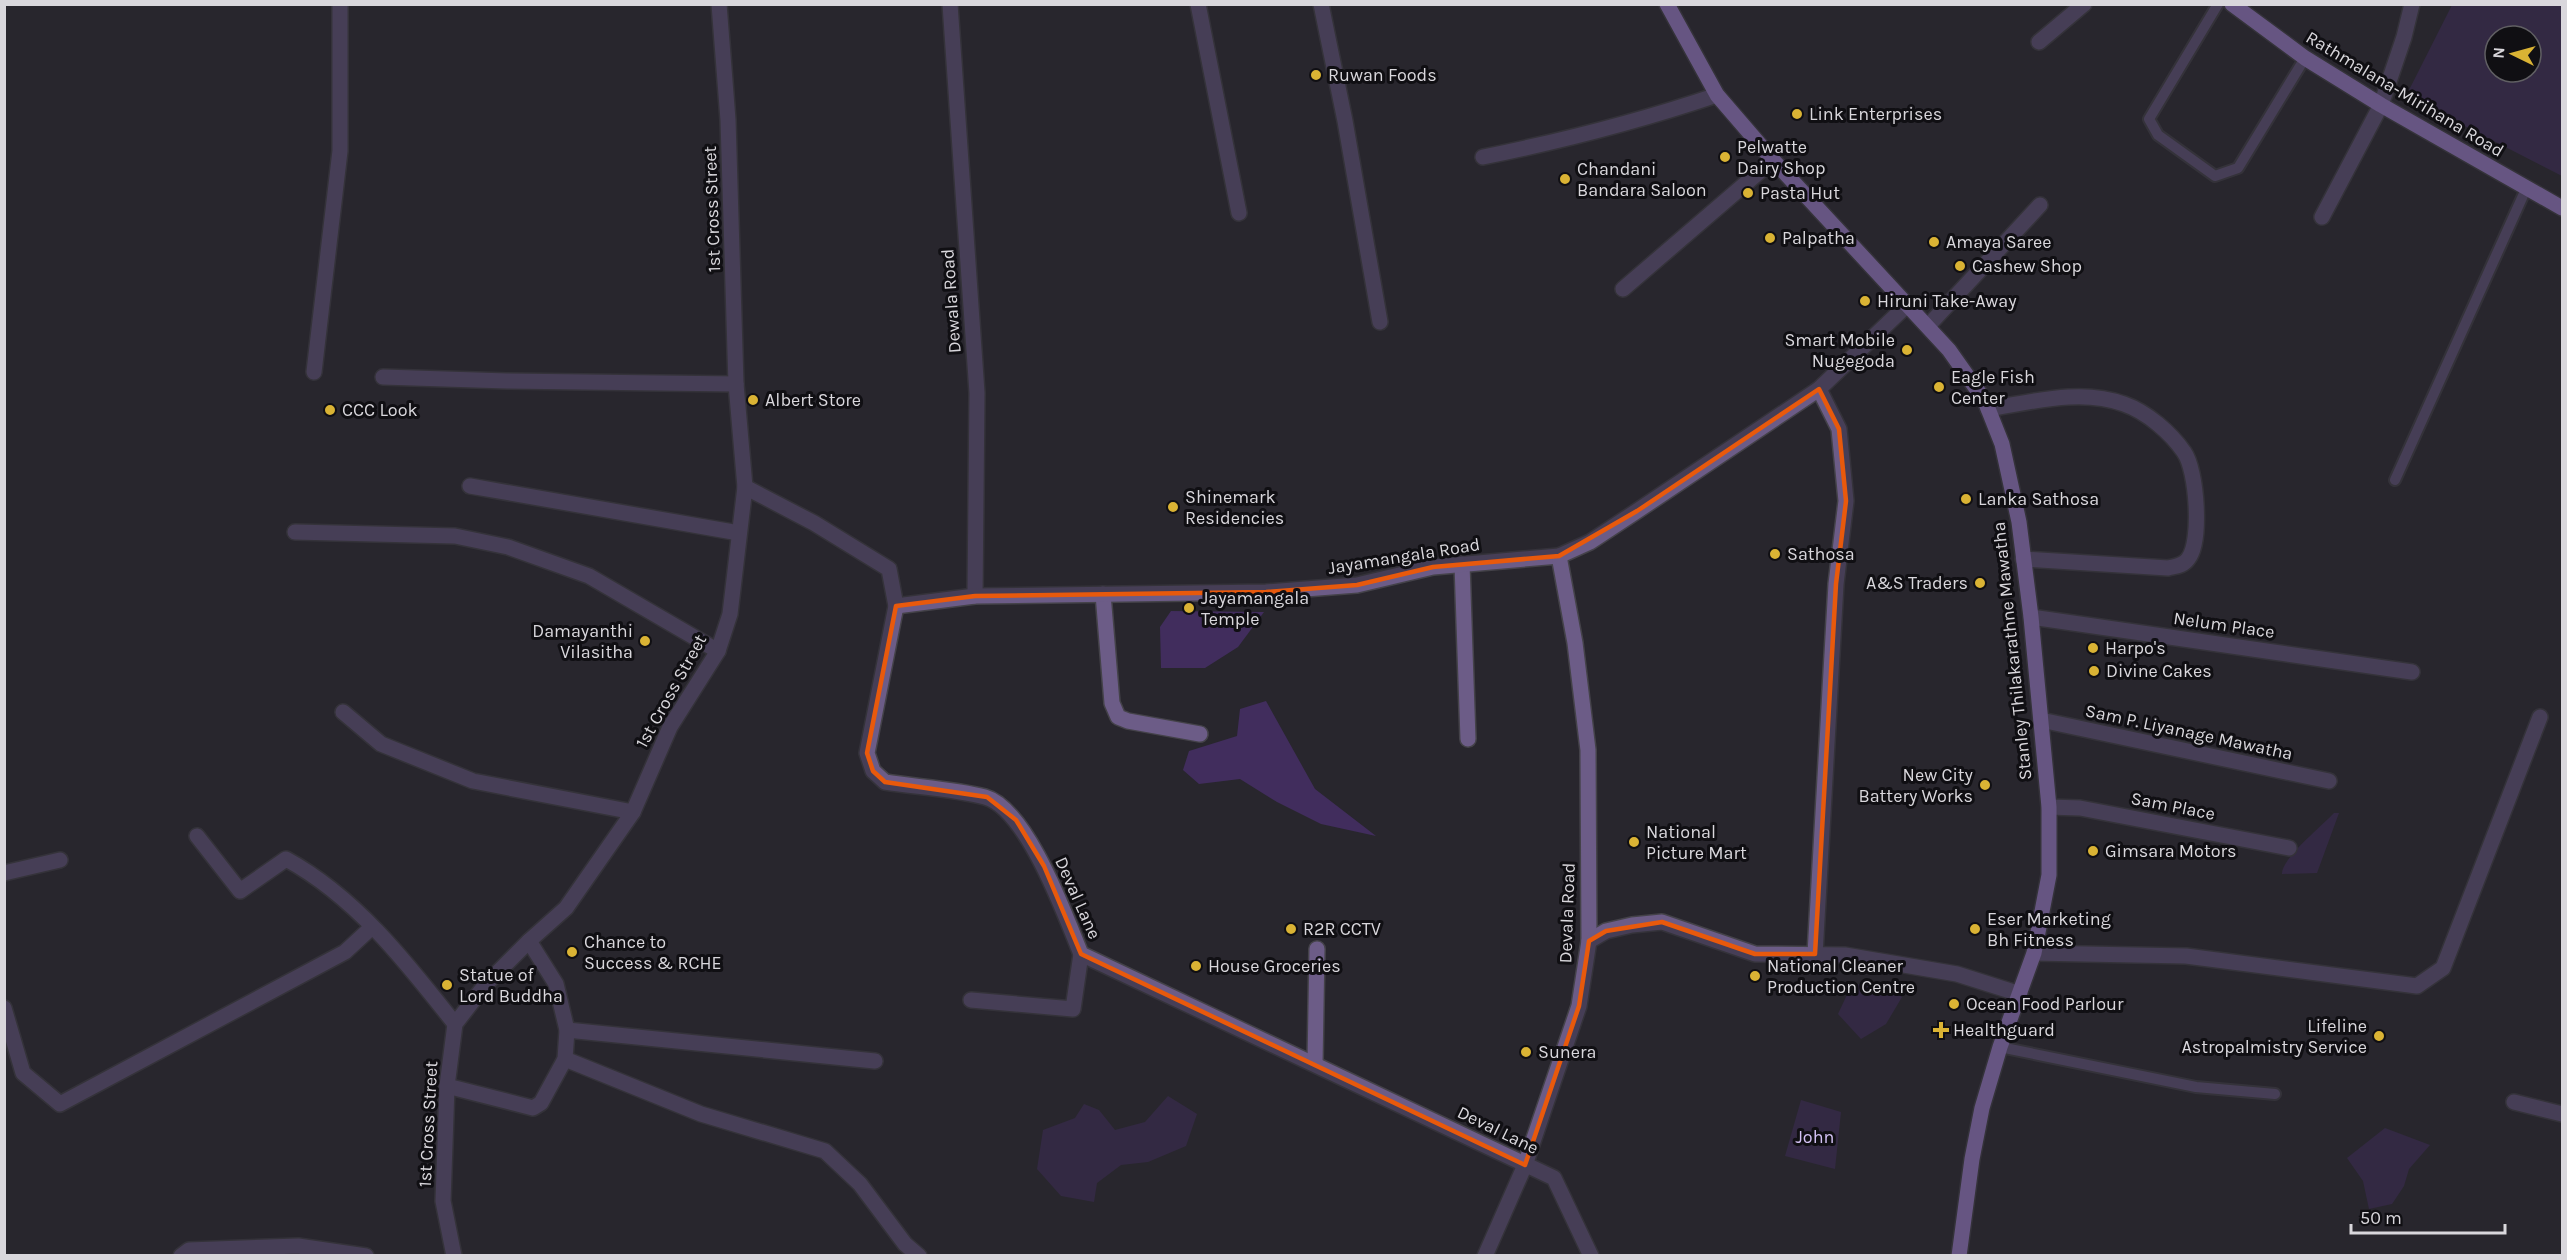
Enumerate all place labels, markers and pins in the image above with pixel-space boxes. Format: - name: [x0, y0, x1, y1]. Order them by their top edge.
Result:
- place label: Ruwan Foods: [1328, 64, 1437, 86]
- marker: Ruwan Foods: [1309, 68, 1323, 82]
- place label: Link Enterprises: [1809, 103, 1942, 125]
- marker: Link Enterprises: [1790, 107, 1804, 121]
- place label: Pelwatte Dairy Shop: [1737, 136, 1825, 179]
- marker: Pelwatte Dairy Shop: [1718, 150, 1732, 164]
- place label: Chandani Bandara Saloon: [1577, 158, 1707, 201]
- marker: Chandani Bandara Saloon: [1558, 172, 1572, 186]
- place label: Pasta Hut: [1760, 182, 1840, 204]
- marker: Pasta Hut: [1741, 186, 1755, 200]
- place label: Palpatha: [1782, 227, 1855, 249]
- marker: Palpatha: [1763, 231, 1777, 245]
- place label: Amaya Saree: [1946, 231, 2051, 253]
- marker: Amaya Saree: [1927, 235, 1941, 249]
- place label: Cashew Shop: [1972, 255, 2082, 277]
- marker: Cashew Shop: [1953, 259, 1967, 273]
- place label: Hiruni Take-Away: [1877, 290, 2017, 312]
- marker: Hiruni Take-Away: [1858, 294, 1872, 308]
- place label: Smart Mobile Nugegoda: [1784, 329, 1895, 372]
- marker: Smart Mobile Nugegoda: [1900, 343, 1914, 357]
- place label: Eagle Fish Center: [1951, 366, 2035, 409]
- marker: Eagle Fish Center: [1932, 380, 1946, 394]
- place label: Albert Store: [765, 389, 861, 411]
- marker: Albert Store: [746, 393, 760, 407]
- place label: CCC Look: [342, 399, 418, 421]
- marker: CCC Look: [323, 403, 337, 417]
- place label: Shinemark Residencies: [1185, 486, 1284, 529]
- place label: Lanka Sathosa: [1978, 488, 2099, 510]
- marker: Lanka Sathosa: [1959, 492, 1973, 506]
- marker: Shinemark Residencies: [1166, 500, 1180, 514]
- place label: Sathosa: [1787, 543, 1855, 565]
- marker: Sathosa: [1768, 547, 1782, 561]
- place label: A&S Traders: [1866, 572, 1968, 594]
- marker: A&S Traders: [1973, 576, 1987, 590]
- place label: Jayamangala Temple: [1201, 587, 1309, 630]
- marker: Jayamangala Temple: [1182, 601, 1196, 615]
- place label: Damayanthi Vilasitha: [532, 620, 633, 663]
- marker: Damayanthi Vilasitha: [638, 634, 652, 648]
- place label: Harpo's: [2105, 637, 2166, 659]
- marker: Harpo's: [2086, 641, 2100, 655]
- place label: Divine Cakes: [2106, 660, 2212, 682]
- marker: Divine Cakes: [2087, 664, 2101, 678]
- place label: New City Battery Works: [1859, 764, 1974, 807]
- marker: New City Battery Works: [1978, 778, 1992, 792]
- place label: National Picture Mart: [1646, 821, 1747, 864]
- marker: National Picture Mart: [1627, 835, 1641, 849]
- place label: Gimsara Motors: [2105, 840, 2237, 862]
- marker: Gimsara Motors: [2086, 844, 2100, 858]
- place label: Eser Marketing Bh Fitness: [1987, 908, 2111, 951]
- place label: R2R CCTV: [1303, 918, 1381, 940]
- marker: R2R CCTV: [1284, 922, 1298, 936]
- marker: Eser Marketing Bh Fitness: [1968, 922, 1982, 936]
- place label: Chance to Success & RCHE: [584, 931, 722, 974]
- marker: Chance to Success & RCHE: [565, 945, 579, 959]
- place label: House Groceries: [1208, 955, 1341, 977]
- place label: National Cleaner Production Centre: [1767, 955, 1915, 998]
- marker: House Groceries: [1189, 959, 1203, 973]
- place label: Statue of Lord Buddha: [459, 964, 563, 1007]
- marker: National Cleaner Production Centre: [1748, 969, 1762, 983]
- marker: Statue of Lord Buddha: [440, 978, 454, 992]
- place label: Ocean Food Parlour: [1966, 993, 2124, 1015]
- marker: Ocean Food Parlour: [1947, 997, 1961, 1011]
- place label: Lifeline Astropalmistry Service: [2181, 1015, 2367, 1058]
- place label: Healthguard: [1953, 1019, 2055, 1041]
- marker: Healthguard: [1934, 1023, 1948, 1037]
- marker: Lifeline Astropalmistry Service: [2372, 1029, 2386, 1043]
- place label: Sunera: [1538, 1041, 1596, 1063]
- marker: Sunera: [1519, 1045, 1533, 1059]

